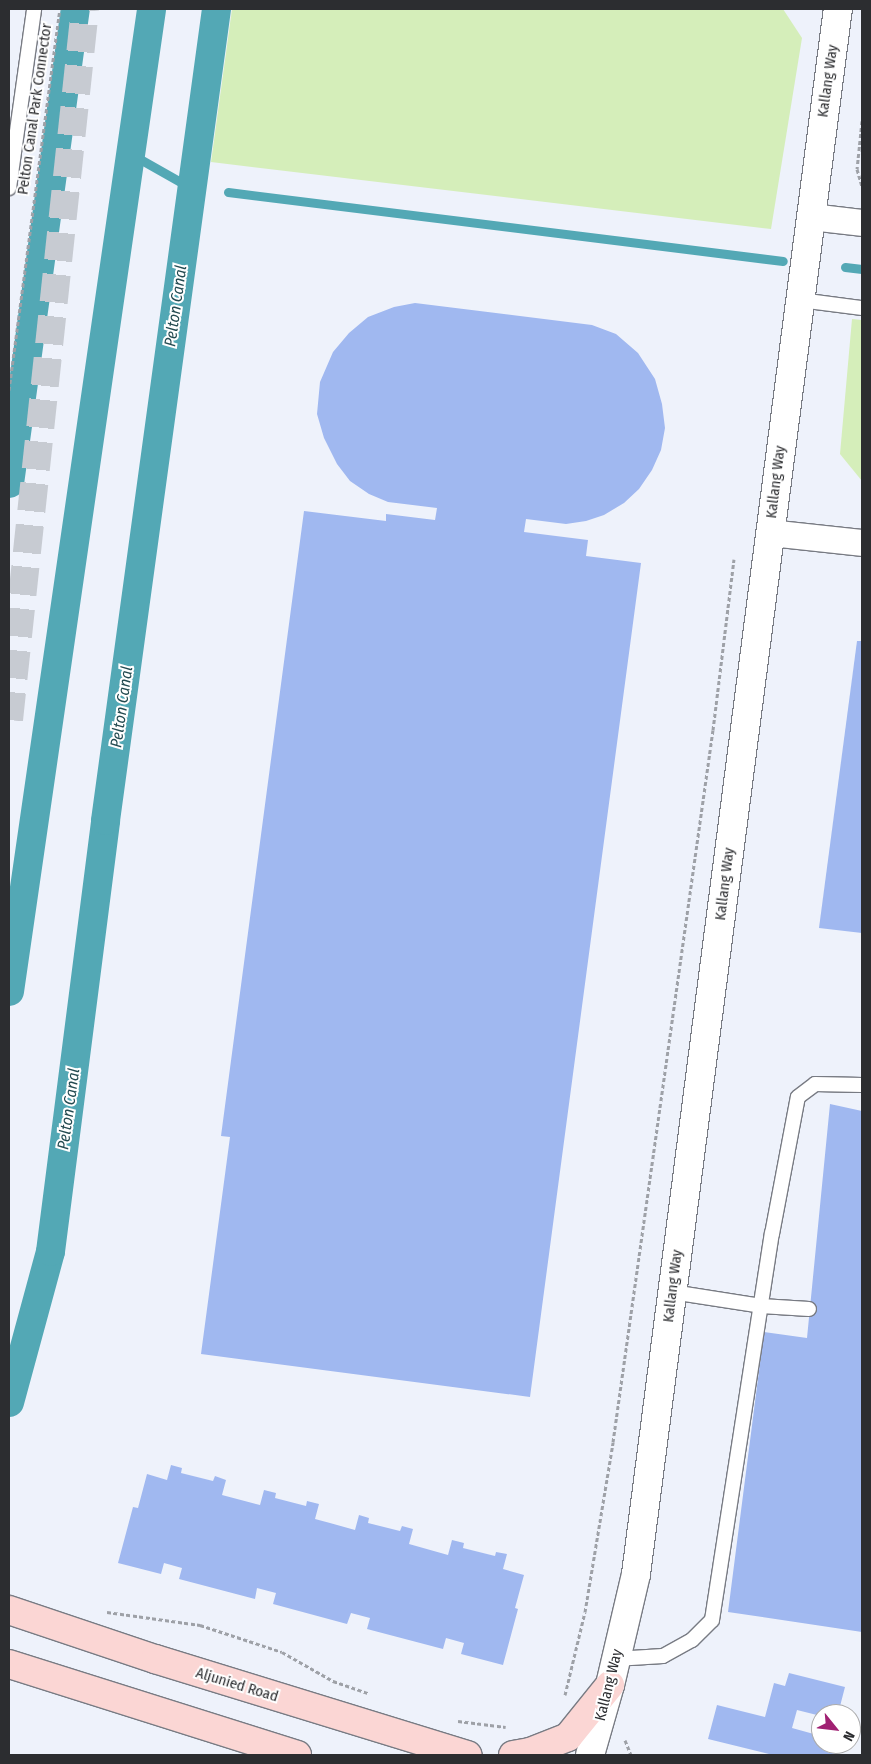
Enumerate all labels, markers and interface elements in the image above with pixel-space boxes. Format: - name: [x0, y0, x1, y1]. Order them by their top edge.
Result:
- street label: Pelton Canal Park Connector: [14, 22, 56, 196]
- street label: Kallang Way: [814, 43, 842, 119]
- water label: Pelton Canal: [161, 264, 191, 348]
- street label: Kallang Way: [763, 445, 789, 519]
- water label: Pelton Canal: [107, 665, 137, 749]
- street label: Kallang Way: [712, 847, 738, 921]
- water label: Pelton Canal: [54, 1067, 84, 1151]
- street label: Kallang Way: [660, 1249, 686, 1323]
- street label: Kallang Way: [591, 1647, 627, 1723]
- street label: Aljunied Road: [194, 1664, 280, 1706]
- north arrow: [811, 1704, 861, 1754]
- text: N: [839, 1728, 858, 1744]

